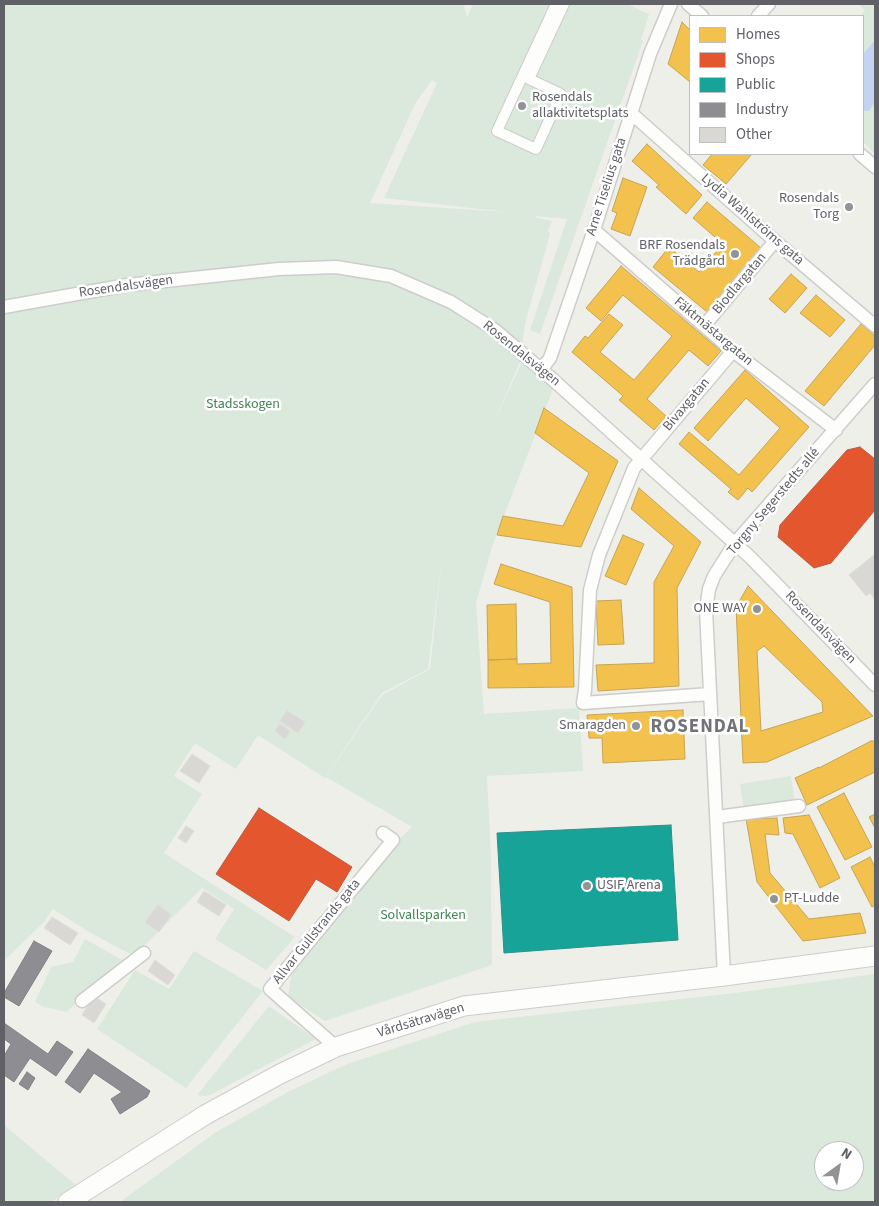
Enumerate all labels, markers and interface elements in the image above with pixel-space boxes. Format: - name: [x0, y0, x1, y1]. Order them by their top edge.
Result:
- legend: [689, 15, 864, 155]
- text: Homes: [736, 24, 780, 45]
- text: Shops: [736, 49, 775, 70]
- text: Public: [736, 74, 775, 95]
- place label: Rosendals allaktivitetsplats: [532, 90, 629, 122]
- text: Industry: [736, 99, 788, 120]
- marker: Rosendals allaktivitetsplats: [516, 100, 528, 112]
- text: Other: [736, 124, 772, 145]
- street label: Arne Tiselius gata: [583, 136, 631, 238]
- street label: Lydia Wahlströms gata: [697, 171, 807, 269]
- place label: Rosendals Torg: [779, 191, 839, 223]
- marker: Rosendals Torg: [843, 201, 855, 213]
- place label: BRF Rosendals Trädgård: [639, 238, 725, 270]
- marker: BRF Rosendals Trädgård: [729, 248, 741, 260]
- street label: Biodlargatan: [709, 250, 771, 318]
- street label: Rosendalsvägen: [78, 272, 174, 302]
- street label: Fäktmästargatan: [670, 294, 756, 370]
- street label: Rosendalsvägen: [479, 318, 563, 390]
- street label: Bivaxgatan: [660, 375, 714, 435]
- park label: Stadsskogen: [206, 397, 280, 413]
- street label: Torgny Segerstedts allé: [724, 445, 824, 559]
- street label: Rosendalsvägen: [781, 588, 859, 668]
- place label: ONE WAY: [693, 601, 747, 617]
- marker: ONE WAY: [751, 603, 763, 615]
- district label: ROSENDAL: [650, 717, 750, 739]
- place label: Smaragden: [559, 718, 626, 734]
- marker: Smaragden: [630, 720, 642, 732]
- street label: Allvar Gullstrands gata: [269, 876, 365, 988]
- place label: USIF Arena: [597, 878, 661, 894]
- marker: USIF Arena: [581, 880, 593, 892]
- place label: PT-Ludde: [784, 891, 839, 907]
- marker: PT-Ludde: [768, 893, 780, 905]
- park label: Solvallsparken: [380, 908, 466, 924]
- street label: Vårdsätravägen: [375, 1000, 467, 1042]
- north arrow: [814, 1141, 864, 1191]
- text: N: [837, 1143, 856, 1165]

